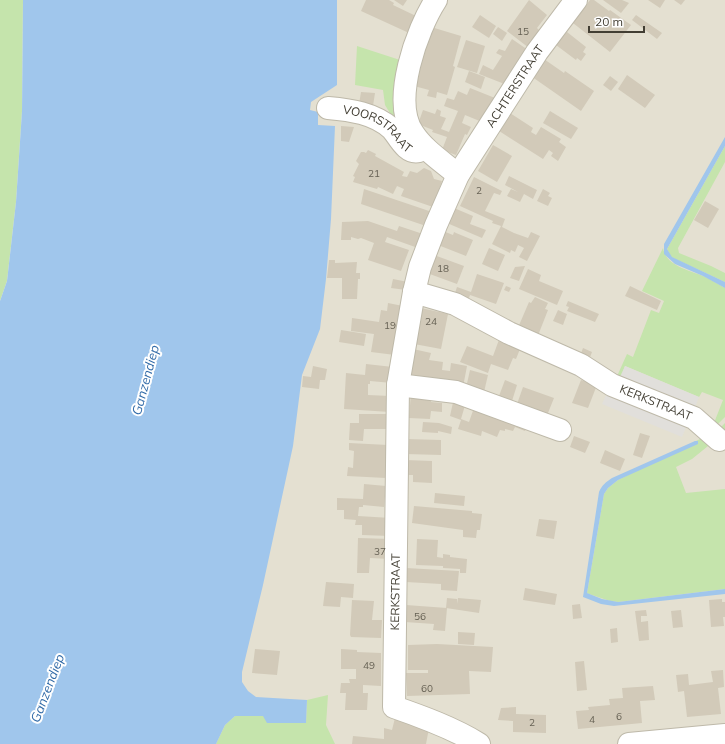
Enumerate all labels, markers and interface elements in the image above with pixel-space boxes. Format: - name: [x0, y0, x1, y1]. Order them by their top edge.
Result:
- scale bar: [589, 8, 644, 34]
- text: 20 m: [595, 14, 623, 29]
- house number: 15: [517, 25, 529, 38]
- street label: ACHTERSTRAAT: [482, 41, 547, 130]
- street label: VOORSTRAAT: [342, 102, 416, 156]
- house number: 21: [368, 167, 380, 180]
- house number: 2: [476, 184, 482, 197]
- house number: 18: [437, 262, 449, 275]
- house number: 24: [425, 315, 437, 328]
- house number: 19: [384, 319, 396, 332]
- water label: Ganzendiep: [128, 343, 162, 417]
- street label: KERKSTRAAT: [618, 381, 695, 424]
- house number: 37: [374, 545, 386, 558]
- street label: KERKSTRAAT: [387, 553, 403, 630]
- house number: 56: [414, 610, 426, 623]
- water label: Ganzendiep: [27, 651, 67, 724]
- house number: 49: [363, 659, 375, 672]
- house number: 60: [421, 682, 433, 695]
- house number: 6: [616, 710, 622, 723]
- house number: 4: [589, 713, 595, 726]
- house number: 2: [529, 716, 535, 729]

